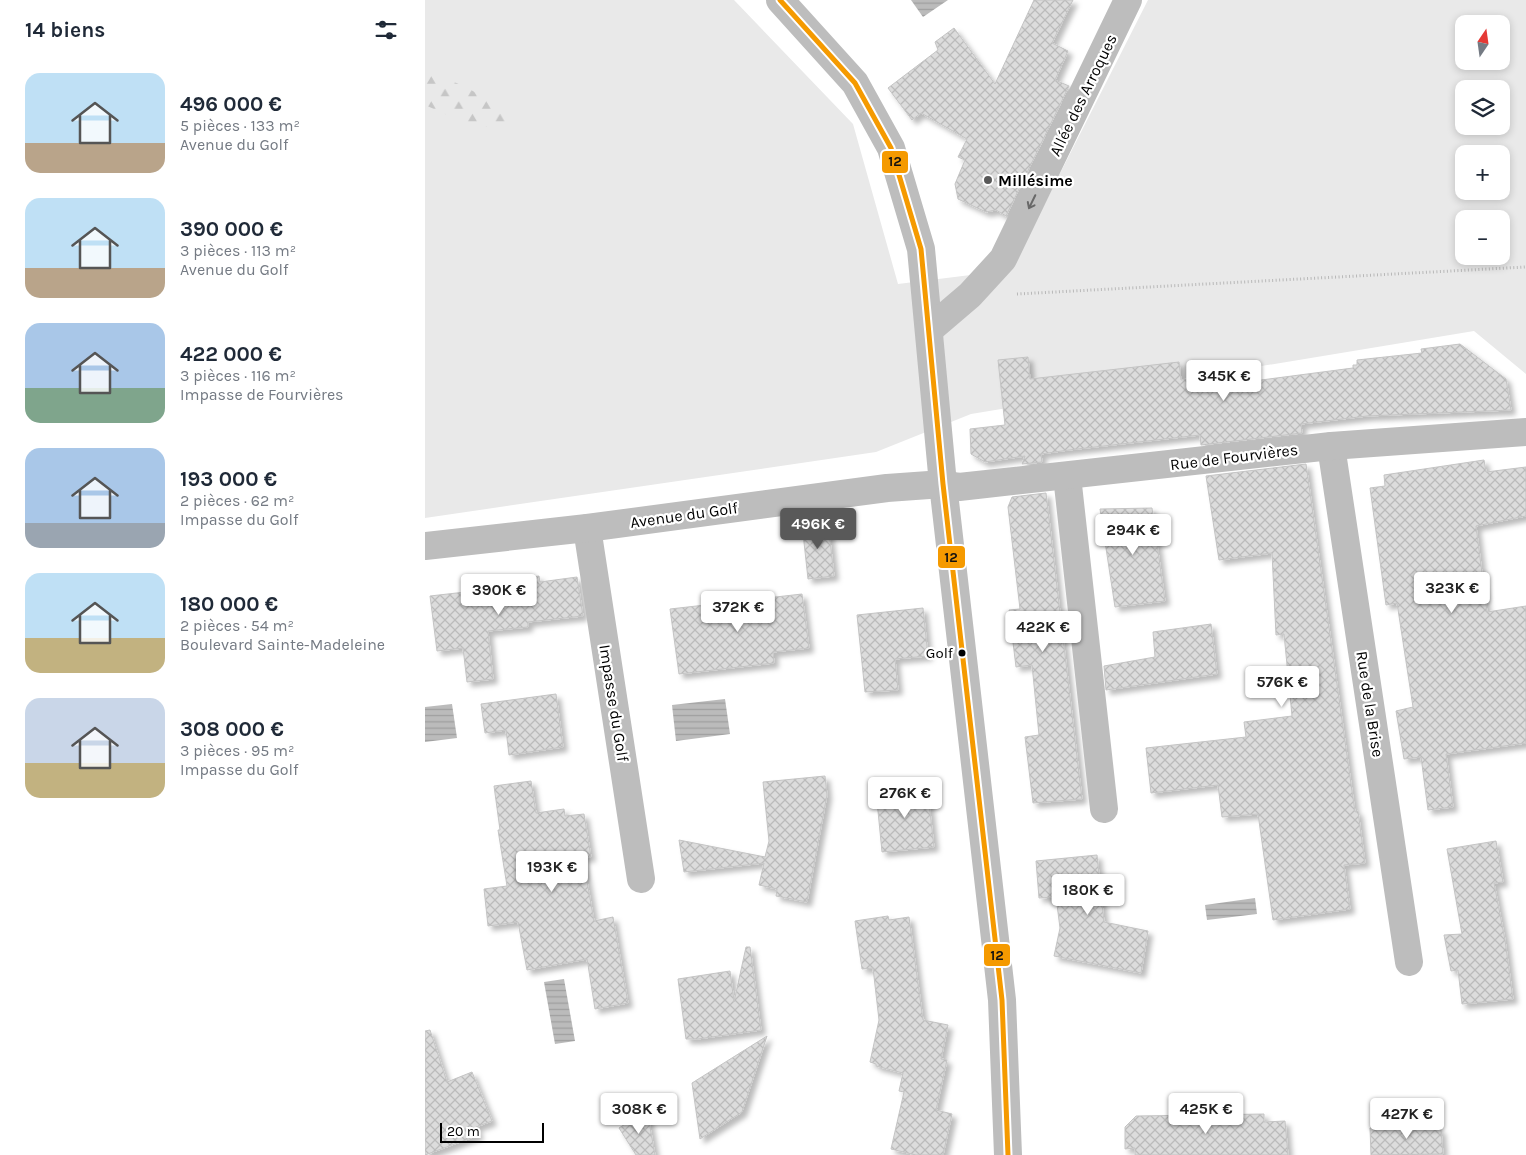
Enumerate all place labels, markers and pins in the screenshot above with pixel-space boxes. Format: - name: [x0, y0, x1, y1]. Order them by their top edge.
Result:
- place label: Millésime: [998, 171, 1073, 190]
- marker: Millésime: [982, 174, 994, 186]
- pin: 345K €: [1183, 360, 1265, 402]
- pin: 496K €: [777, 508, 859, 550]
- pin: 294K €: [1092, 514, 1174, 556]
- pin: 323K €: [1411, 572, 1493, 614]
- pin: 390K €: [458, 574, 540, 616]
- pin: 372K €: [697, 590, 779, 633]
- pin: 422K €: [1002, 610, 1084, 653]
- place label: Golf: [926, 644, 954, 662]
- marker: Golf: [957, 648, 967, 658]
- pin: 576K €: [1241, 666, 1323, 708]
- pin: 276K €: [864, 776, 946, 819]
- pin: 193K €: [511, 850, 593, 893]
- pin: 180K €: [1047, 874, 1129, 916]
- pin: 308K €: [598, 1092, 680, 1135]
- pin: 425K €: [1165, 1092, 1247, 1135]
- pin: 427K €: [1366, 1098, 1448, 1140]

